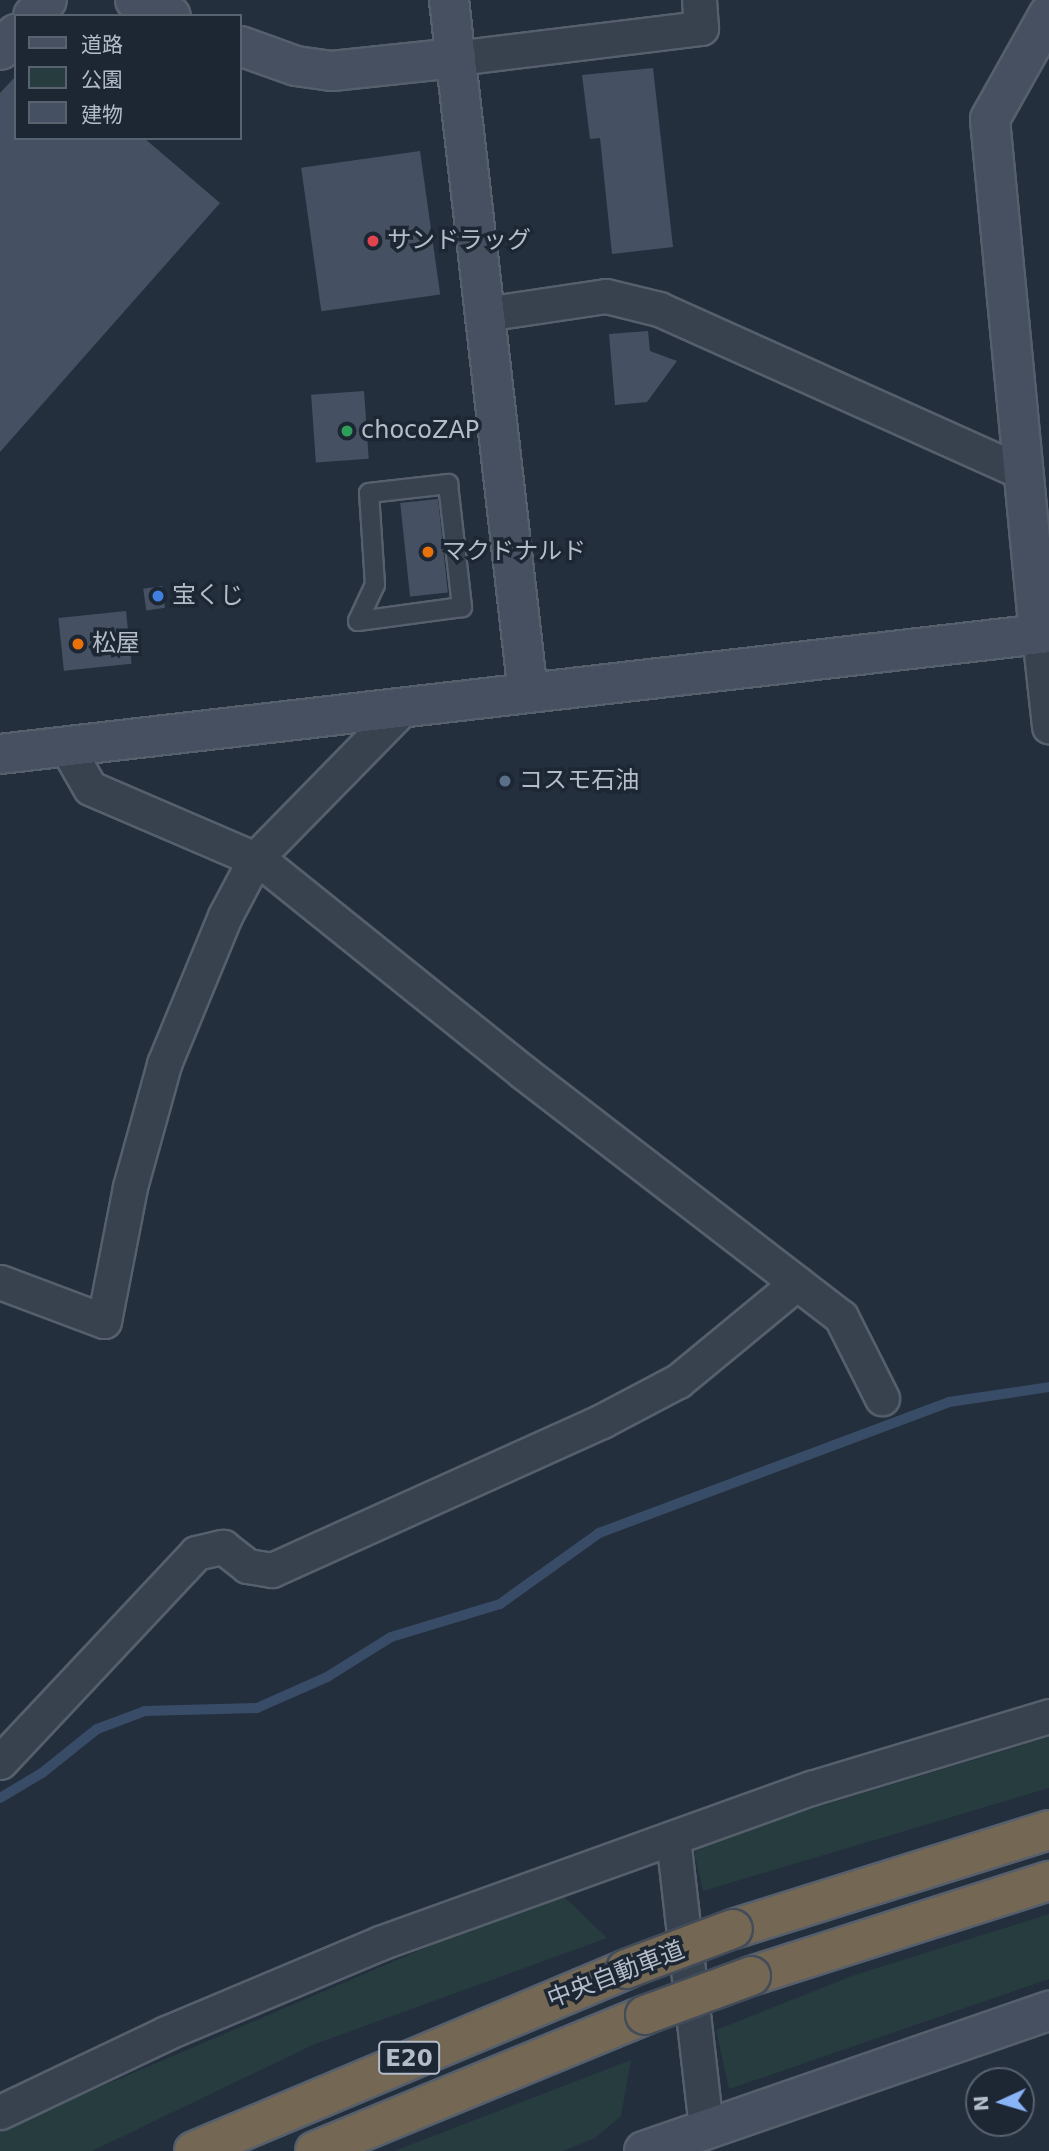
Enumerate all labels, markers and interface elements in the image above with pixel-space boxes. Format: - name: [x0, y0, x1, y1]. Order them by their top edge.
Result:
- legend: [14, 14, 242, 140]
- text: 道路: [81, 33, 123, 57]
- text: 公園: [81, 68, 123, 92]
- text: 建物: [81, 103, 123, 127]
- place label: サンドラッグ: [387, 227, 531, 255]
- marker: サンドラッグ: [365, 233, 381, 249]
- place label: chocoZAP: [361, 417, 479, 445]
- marker: chocoZAP: [339, 423, 355, 439]
- place label: マクドナルド: [442, 538, 586, 566]
- marker: マクドナルド: [420, 544, 436, 560]
- place label: 宝くじ: [172, 582, 244, 610]
- marker: 宝くじ: [150, 588, 166, 604]
- place label: 松屋: [92, 630, 140, 658]
- marker: 松屋: [70, 636, 86, 652]
- place label: コスモ石油: [519, 767, 639, 795]
- marker: コスモ石油: [497, 773, 513, 789]
- street label: 中央自動車道: [544, 1936, 688, 2014]
- road number: E20: [378, 2038, 440, 2078]
- north arrow: [965, 2067, 1035, 2137]
- text: N: [970, 2095, 993, 2112]

